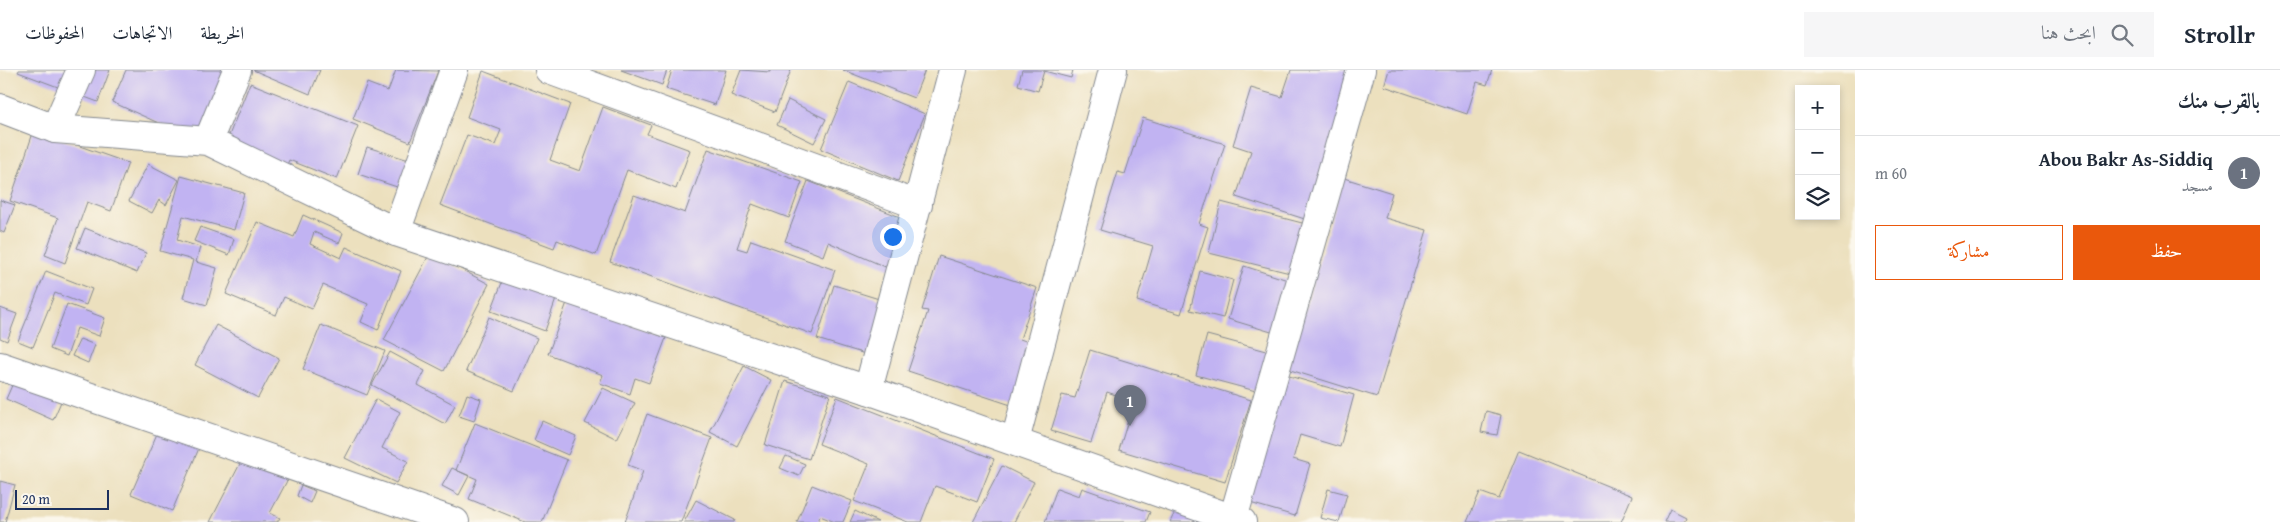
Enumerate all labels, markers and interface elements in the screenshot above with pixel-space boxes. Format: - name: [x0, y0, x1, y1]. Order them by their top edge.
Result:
- search box: [1804, 12, 2154, 57]
- text: Strollr: [2184, 17, 2255, 52]
- text: ابحث هنا: [2041, 18, 2096, 46]
- text: المحفوظات: [25, 19, 84, 46]
- text: الاتجاهات: [112, 19, 172, 46]
- text: الخريطة: [200, 19, 244, 46]
- icon: search: [2108, 21, 2136, 49]
- map controls: [1795, 85, 1840, 220]
- button: +: [1795, 85, 1840, 130]
- text: بالقرب منك: [2178, 85, 2260, 116]
- button: −: [1795, 130, 1840, 175]
- text: Abou Bakr As-Siddiq: [2039, 145, 2213, 173]
- text: 60 m: [1875, 161, 1907, 185]
- text: 1: [2240, 161, 2248, 185]
- text: مسجد: [2182, 173, 2213, 197]
- button: layers: [1795, 175, 1840, 220]
- your location: [880, 224, 906, 250]
- button: مشاركة: [1875, 225, 2063, 280]
- button: حفظ: [2073, 225, 2260, 280]
- pin: 1: [1114, 385, 1146, 426]
- scale bar: [15, 487, 109, 510]
- text: 20 m: [22, 489, 50, 509]

